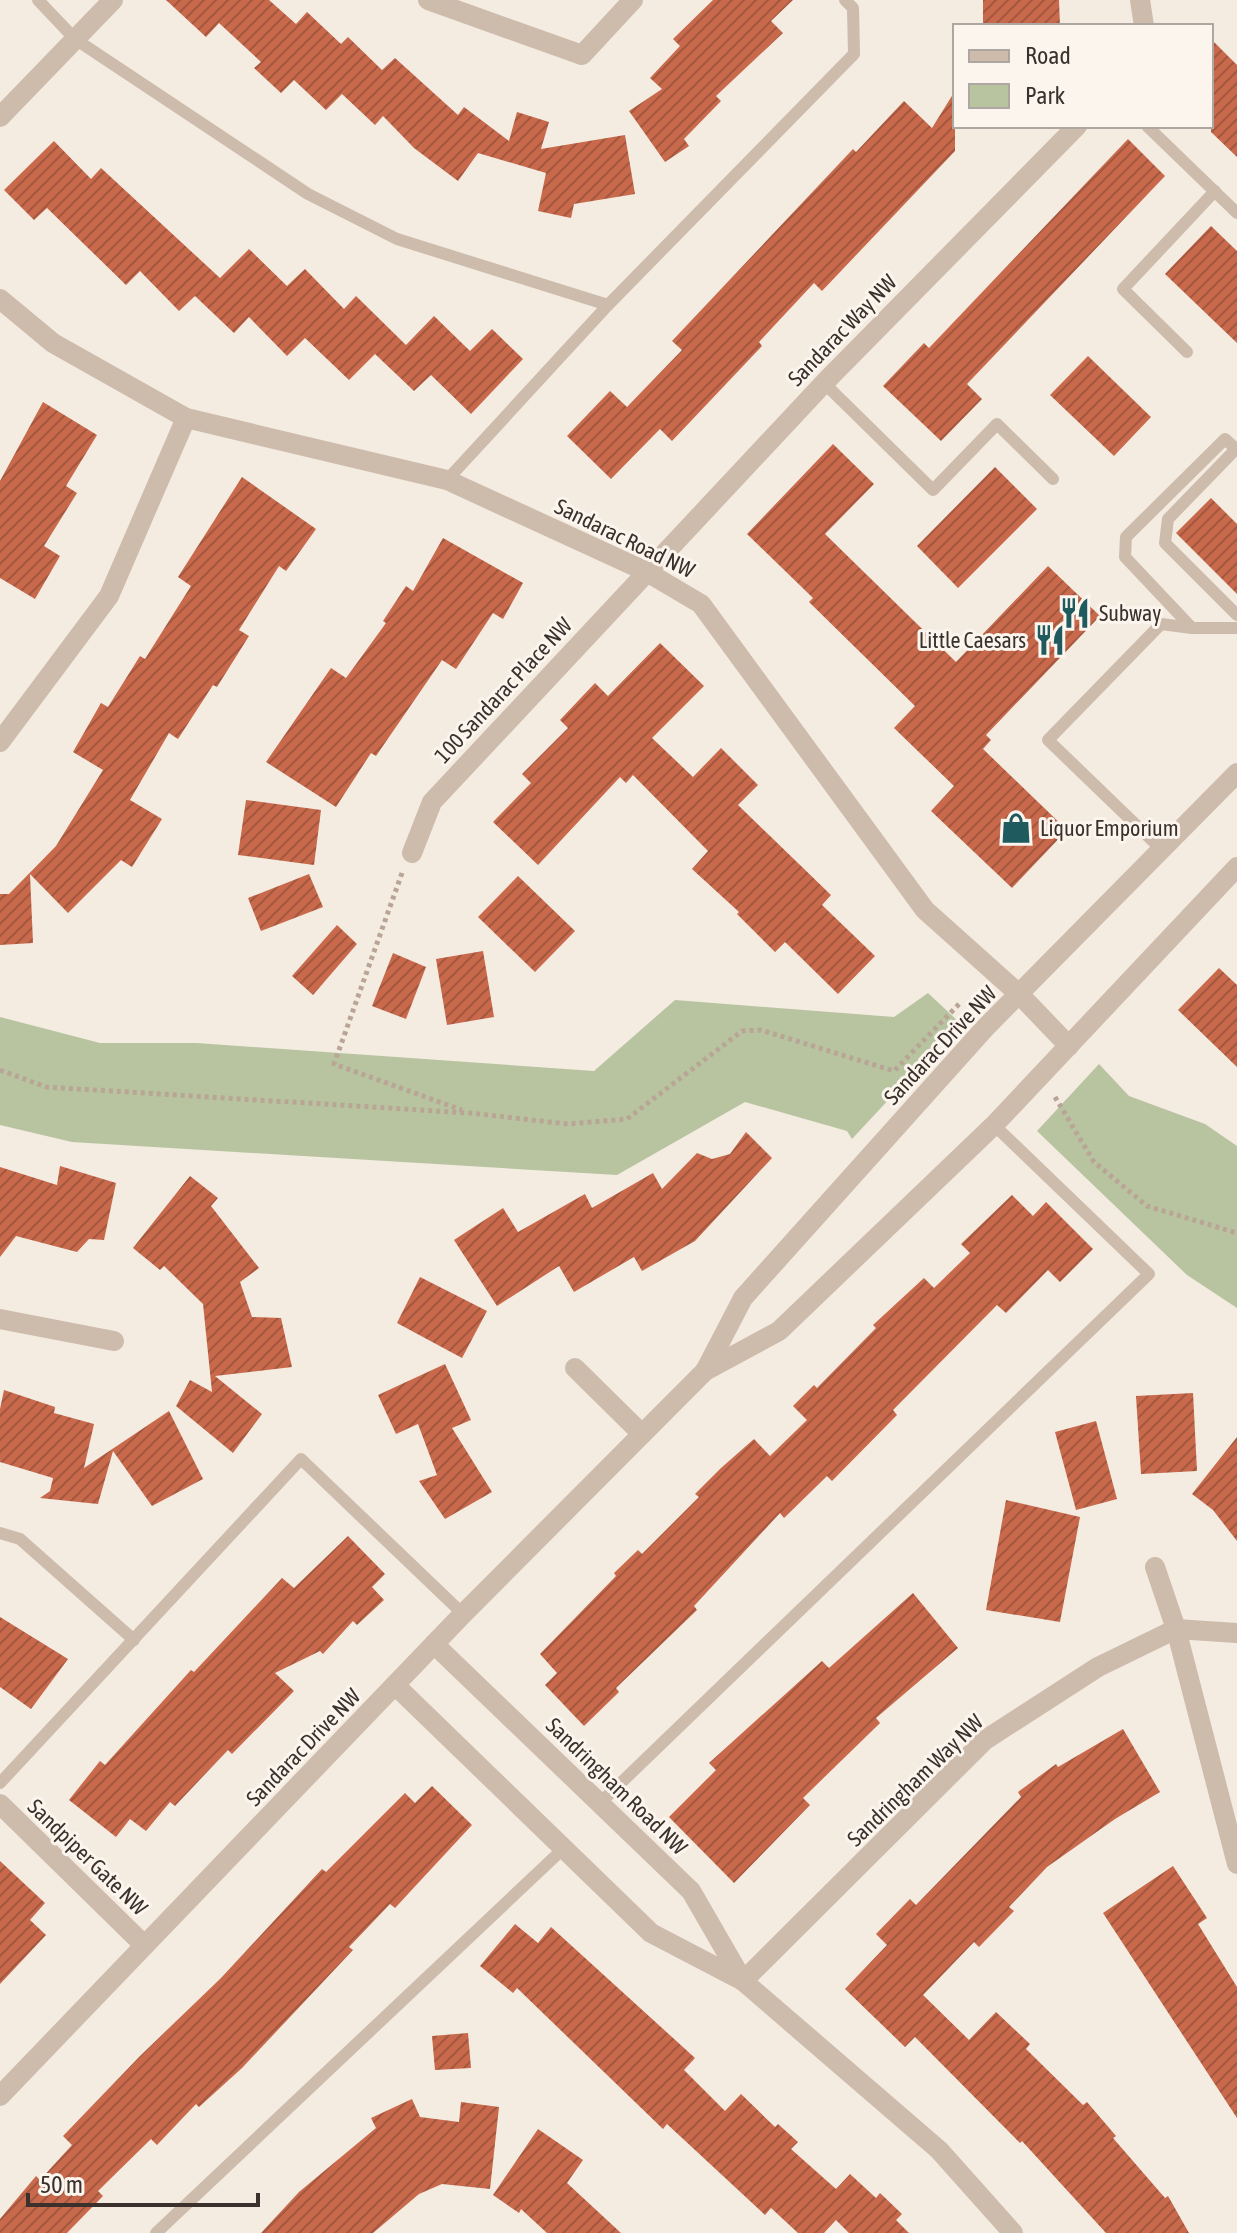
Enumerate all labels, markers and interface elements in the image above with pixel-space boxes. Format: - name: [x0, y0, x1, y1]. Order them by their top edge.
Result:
- legend: [953, 24, 1213, 128]
- text: Road: [1025, 42, 1071, 69]
- text: Park: [1025, 82, 1066, 109]
- street label: Sandarac Way NW: [782, 269, 902, 391]
- street label: Sandarac Road NW: [551, 493, 699, 583]
- restaurant icon: Subway: [1058, 596, 1092, 630]
- place label: Subway: [1099, 600, 1161, 626]
- street label: 100 Sandarac Place NW: [429, 612, 577, 768]
- restaurant icon: Little Caesars: [1033, 623, 1067, 657]
- place label: Little Caesars: [919, 627, 1026, 653]
- shop icon: Liquor Emporium: [999, 811, 1033, 845]
- place label: Liquor Emporium: [1040, 815, 1178, 841]
- street label: Sandarac Drive NW: [878, 980, 1002, 1110]
- street label: Sandarac Drive NW: [241, 1683, 365, 1811]
- street label: Sandringham Way NW: [842, 1709, 988, 1851]
- street label: Sandringham Road NW: [541, 1712, 693, 1860]
- street label: Sandpiper Gate NW: [23, 1793, 153, 1921]
- scale bar: [28, 2157, 258, 2207]
- text: 50 m: [40, 2171, 83, 2198]

